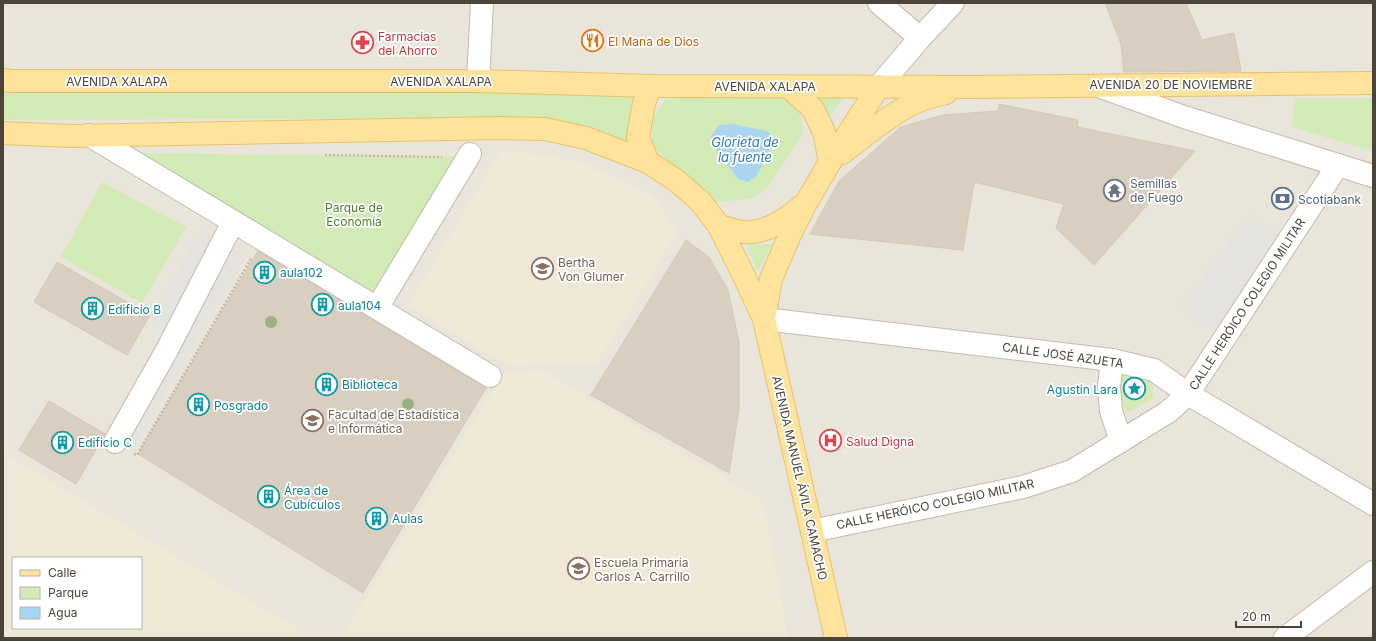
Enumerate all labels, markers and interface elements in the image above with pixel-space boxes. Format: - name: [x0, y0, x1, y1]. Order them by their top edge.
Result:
- restaurant icon: El Mana de Dios: [579, 28, 605, 54]
- place label: Farmacias del Ahorro: [378, 29, 437, 58]
- pharmacy icon: Farmacias del Ahorro: [350, 30, 376, 56]
- place label: El Mana de Dios: [608, 34, 699, 49]
- street label: AVENIDA XALAPA: [66, 74, 168, 89]
- street label: AVENIDA XALAPA: [390, 74, 492, 89]
- street label: AVENIDA 20 DE NOVIEMBRE: [1090, 77, 1252, 92]
- street label: AVENIDA XALAPA: [714, 79, 816, 94]
- water label: Glorieta de la fuente: [711, 134, 779, 165]
- place label: Semillas de Fuego: [1130, 176, 1183, 205]
- temple icon: Semillas de Fuego: [1102, 177, 1128, 203]
- bank icon: Scotiabank: [1270, 186, 1296, 212]
- place label: Scotiabank: [1298, 192, 1362, 207]
- park label: Parque de Economía: [325, 200, 383, 229]
- street label: CALLE HERÓICO COLEGIO MILITAR: [1186, 215, 1308, 393]
- place label: Bertha Von Glumer: [558, 255, 625, 284]
- school or university icon: Bertha Von Glumer: [530, 256, 556, 282]
- building icon: aula102: [252, 259, 278, 285]
- place label: aula102: [280, 265, 323, 280]
- building icon: aula104: [309, 292, 335, 318]
- building icon: Edificio B: [79, 296, 105, 322]
- place label: aula104: [338, 298, 381, 313]
- place label: Edificio B: [108, 302, 161, 317]
- street label: CALLE JOSÉ AZUETA: [1001, 339, 1125, 371]
- building icon: Biblioteca: [314, 371, 340, 397]
- street label: AVENIDA MANUEL ÁVILA CAMACHO: [769, 374, 831, 582]
- place icon: Agustin Lara: [1121, 376, 1147, 402]
- place label: Biblioteca: [342, 377, 398, 392]
- place label: Agustin Lara: [1047, 382, 1118, 397]
- building icon: Posgrado: [186, 392, 212, 418]
- place label: Posgrado: [214, 398, 268, 413]
- place label: Facultad de Estadística e Informática: [328, 407, 459, 436]
- school or university icon: Facultad de Estadística e Informática: [299, 408, 325, 434]
- hospital icon: Salud Digna: [817, 428, 843, 454]
- building icon: Edificio C: [49, 429, 75, 455]
- place label: Salud Digna: [846, 434, 914, 449]
- place label: Edificio C: [78, 435, 132, 450]
- street label: CALLE HERÓICO COLEGIO MILITAR: [835, 476, 1036, 532]
- place label: Área de Cubículos: [284, 483, 341, 512]
- building icon: Área de Cubículos: [255, 484, 281, 510]
- building icon: Aulas: [364, 505, 390, 531]
- place label: Aulas: [392, 511, 423, 526]
- place label: Escuela Primaria Carlos A. Carrillo: [594, 555, 690, 584]
- school or university icon: Escuela Primaria Carlos A. Carrillo: [566, 556, 592, 582]
- legend: [12, 557, 142, 629]
- text: Calle: [48, 565, 76, 580]
- text: Parque: [48, 585, 88, 600]
- scale bar: [1236, 603, 1301, 629]
- text: Agua: [48, 605, 77, 620]
- text: 20 m: [1242, 609, 1271, 624]

